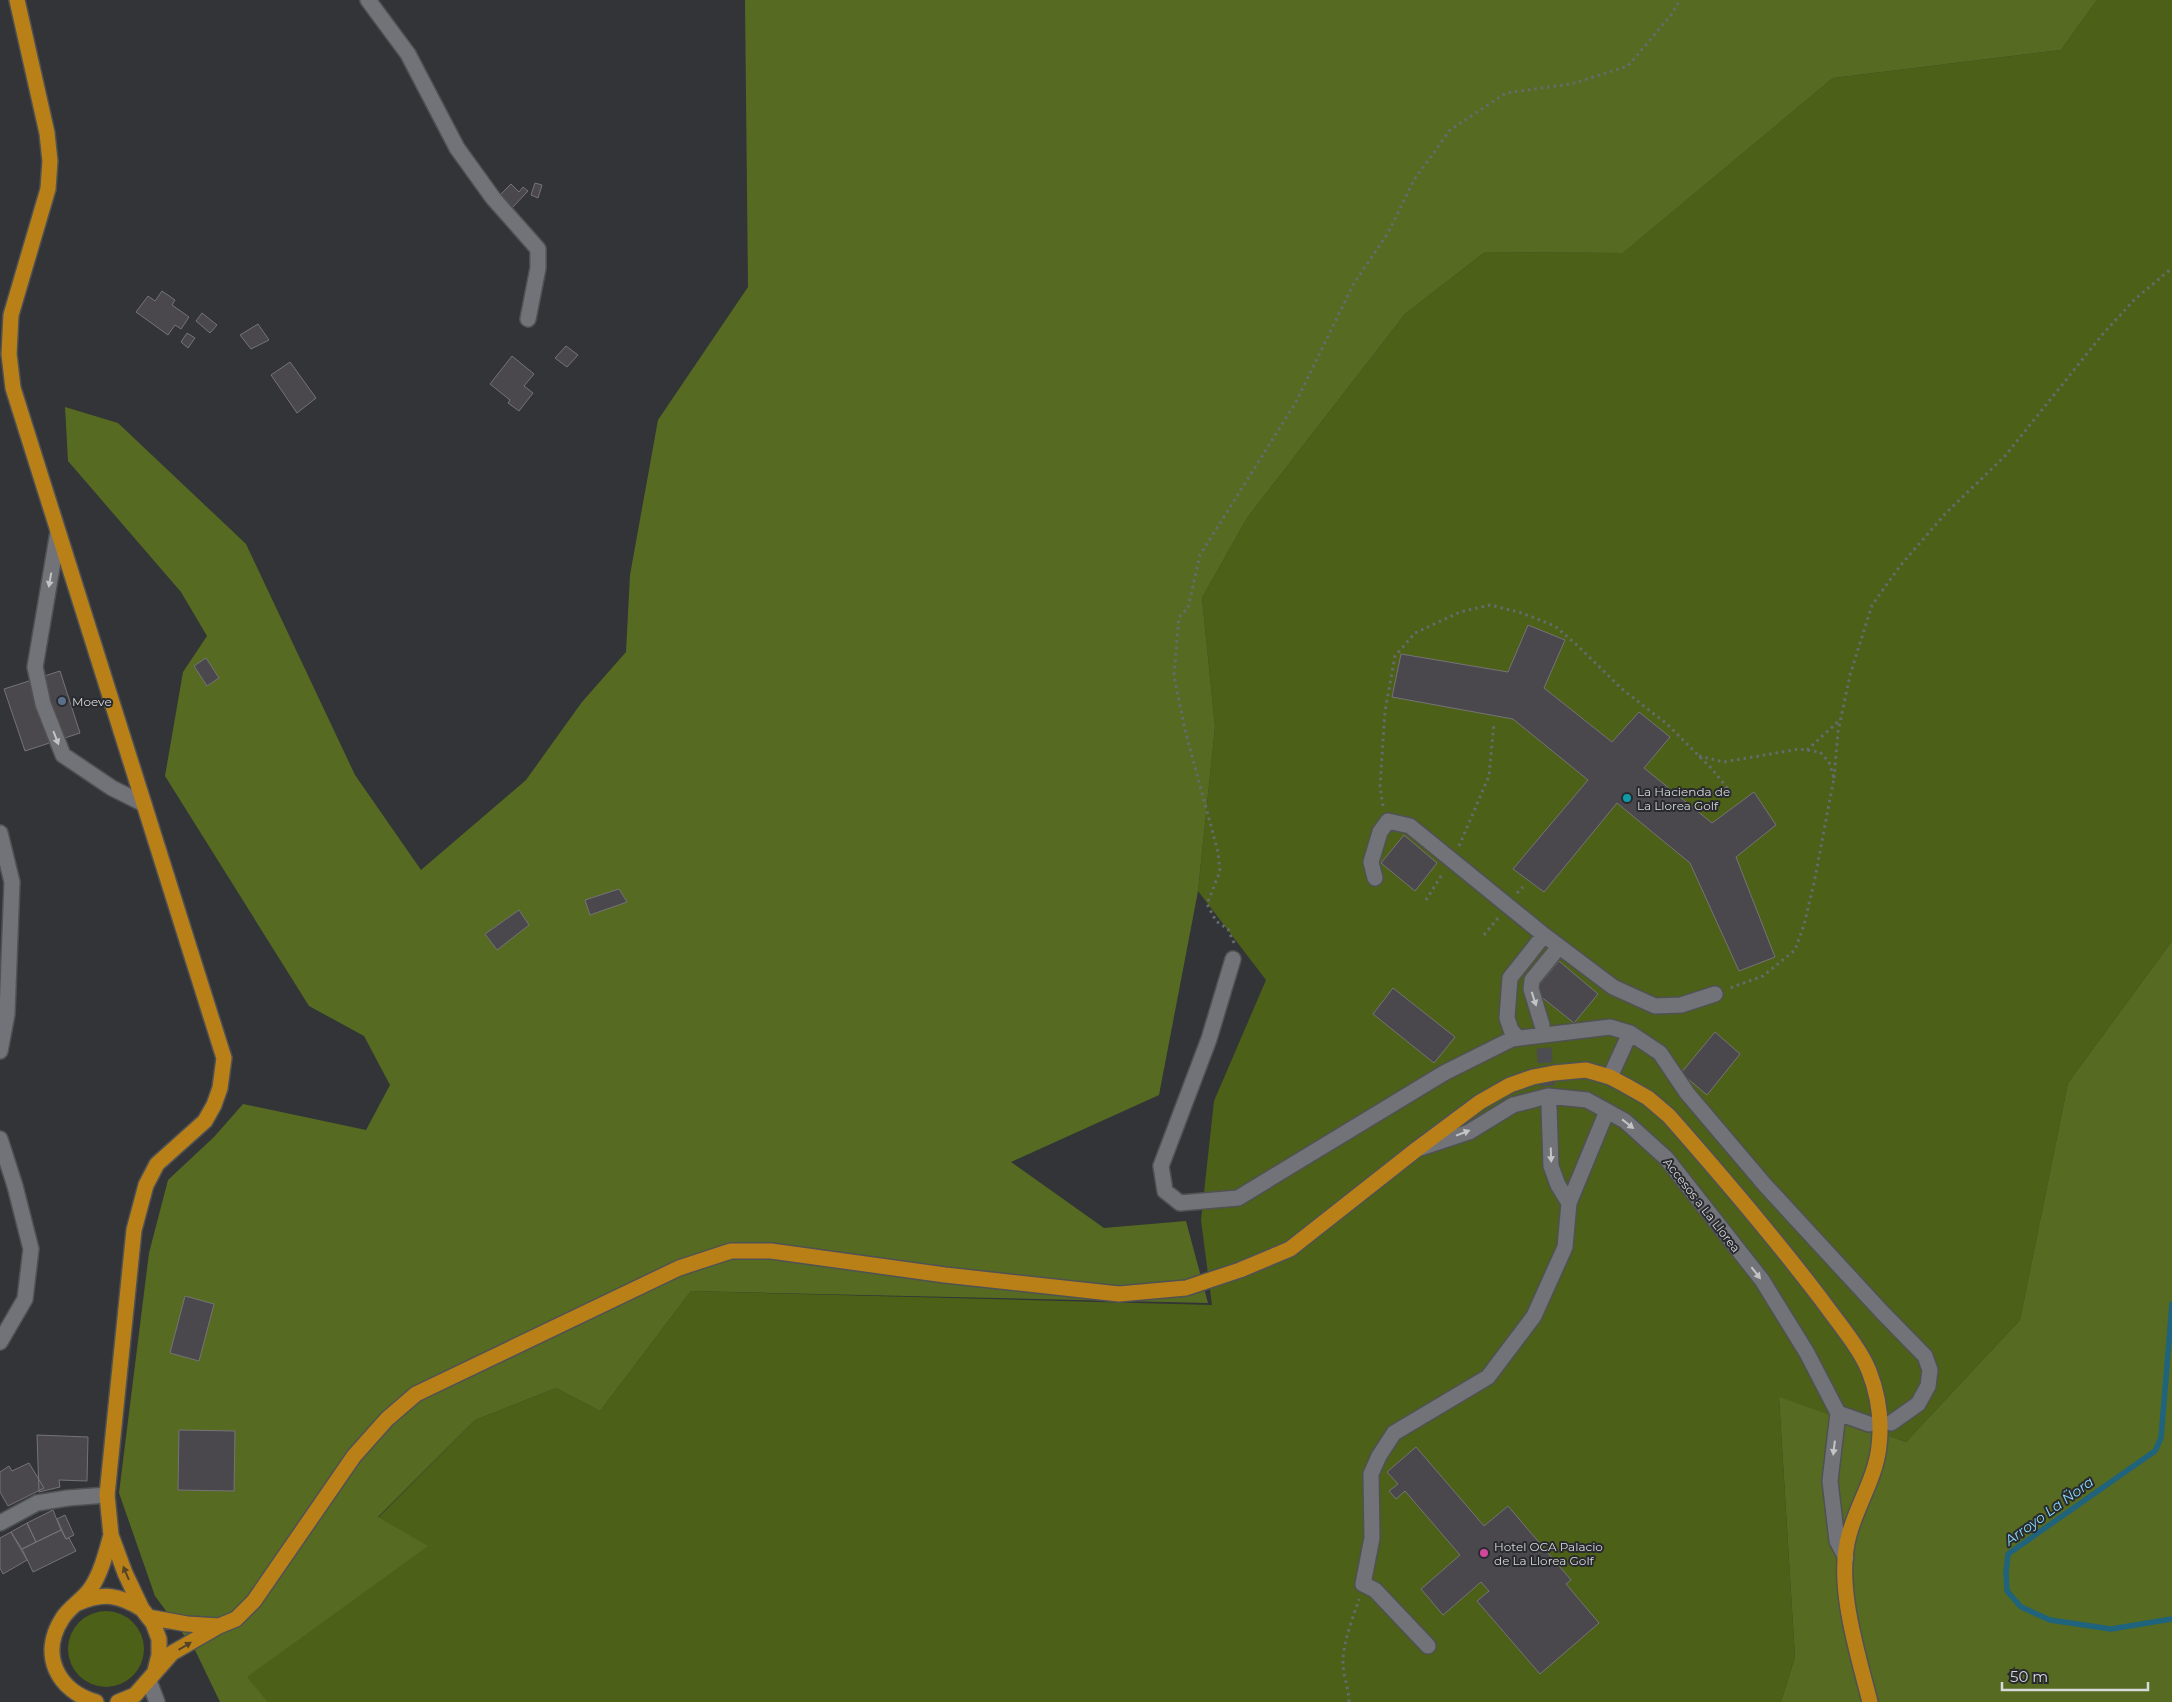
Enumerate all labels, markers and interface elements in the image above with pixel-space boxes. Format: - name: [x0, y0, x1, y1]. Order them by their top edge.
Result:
- one-way arrow: [46, 573, 54, 589]
- place label: Moeve: [72, 694, 112, 709]
- marker: Moeve: [56, 695, 68, 707]
- one-way arrow: [53, 731, 61, 745]
- place label: La Hacienda de La Llorea Golf: [1637, 784, 1730, 813]
- marker: La Hacienda de La Llorea Golf: [1621, 792, 1633, 804]
- one-way arrow: [1530, 992, 1538, 1007]
- one-way arrow: [1621, 1119, 1635, 1129]
- one-way arrow: [1456, 1129, 1471, 1137]
- one-way arrow: [1547, 1148, 1555, 1164]
- street label: Accesos a La Llorea: [1660, 1155, 1744, 1255]
- one-way arrow: [1751, 1266, 1762, 1279]
- one-way arrow: [1830, 1440, 1838, 1456]
- water label: Arroyo La Ñora: [2000, 1473, 2097, 1550]
- place label: Hotel OCA Palacio de La Llorea Golf: [1494, 1539, 1603, 1568]
- marker: Hotel OCA Palacio de La Llorea Golf: [1478, 1547, 1490, 1559]
- one-way arrow: [121, 1566, 129, 1580]
- one-way arrow: [178, 1641, 191, 1650]
- scale bar: [2002, 1660, 2148, 1692]
- text: 50 m: [2010, 1667, 2048, 1686]

